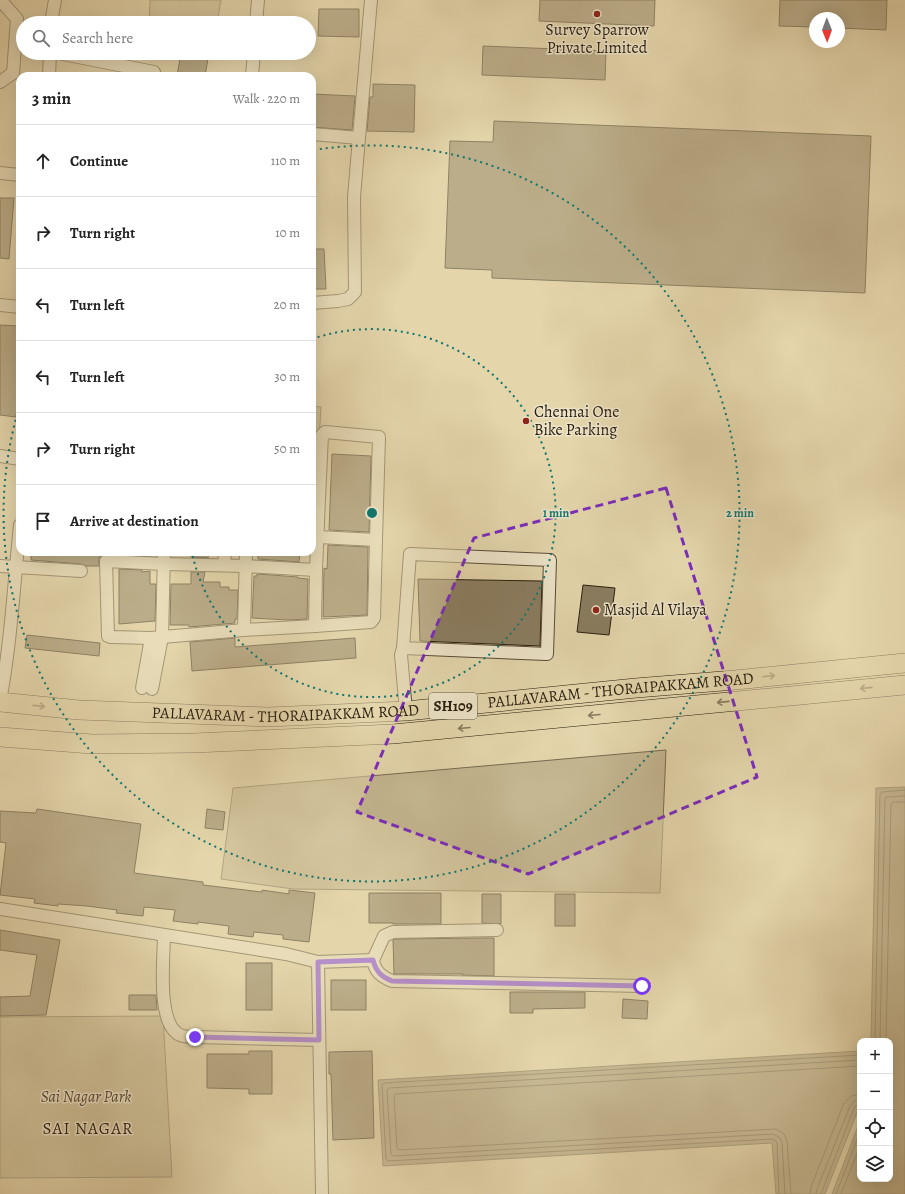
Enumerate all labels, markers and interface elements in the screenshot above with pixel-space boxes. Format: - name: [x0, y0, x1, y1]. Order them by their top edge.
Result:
- marker: Survey Sparrow Private Limited: [592, 9, 602, 19]
- north arrow: [809, 12, 845, 48]
- search box: [16, 16, 316, 60]
- place label: Survey Sparrow Private Limited: [545, 19, 649, 59]
- icon: search: [30, 27, 52, 49]
- text: Search here: [62, 28, 133, 48]
- text: 3 min: [32, 87, 71, 110]
- text: Walk · 220 m: [233, 90, 300, 107]
- icon: ahead: [32, 150, 54, 172]
- text: Continue: [70, 151, 128, 171]
- text: 110 m: [271, 152, 300, 169]
- icon: right: [32, 222, 54, 244]
- text: Turn right: [70, 223, 135, 243]
- text: 10 m: [275, 224, 300, 241]
- icon: left: [32, 294, 54, 316]
- text: Turn left: [70, 295, 125, 315]
- text: 20 m: [274, 296, 300, 313]
- icon: left: [32, 366, 54, 388]
- text: Turn left: [70, 367, 125, 387]
- text: 30 m: [274, 368, 300, 385]
- place label: Chennai One Bike Parking: [534, 401, 619, 441]
- marker: Chennai One Bike Parking: [521, 416, 531, 426]
- icon: right: [32, 438, 54, 460]
- text: Turn right: [70, 439, 135, 459]
- text: 50 m: [274, 440, 300, 457]
- text: 1 min: [543, 505, 570, 521]
- text: 2 min: [726, 505, 754, 521]
- centre of rings: [365, 506, 379, 520]
- icon: arrive: [32, 510, 54, 532]
- text: Arrive at destination: [70, 511, 199, 531]
- place label: Masjid Al Vilaya: [604, 599, 707, 621]
- marker: Masjid Al Vilaya: [591, 605, 601, 615]
- street label: PALLAVARAM - THORAIPAKKAM ROAD: [486, 667, 755, 714]
- one-way arrow: [762, 673, 775, 680]
- one-way arrow: [860, 685, 873, 692]
- road number: SH109: [429, 693, 477, 719]
- street label: PALLAVARAM - THORAIPAKKAM ROAD: [151, 699, 420, 728]
- one-way arrow: [717, 699, 730, 706]
- one-way arrow: [32, 702, 45, 710]
- one-way arrow: [587, 712, 600, 719]
- one-way arrow: [458, 724, 471, 731]
- route start: [633, 977, 651, 995]
- route end: [186, 1028, 204, 1046]
- map controls: [857, 1038, 893, 1182]
- button: +: [857, 1038, 893, 1074]
- button: −: [857, 1074, 893, 1110]
- park label: Sai Nagar Park: [41, 1086, 131, 1108]
- button: locate: [857, 1110, 893, 1146]
- district label: SAI NAGAR: [43, 1117, 133, 1140]
- button: layers: [857, 1146, 893, 1182]

